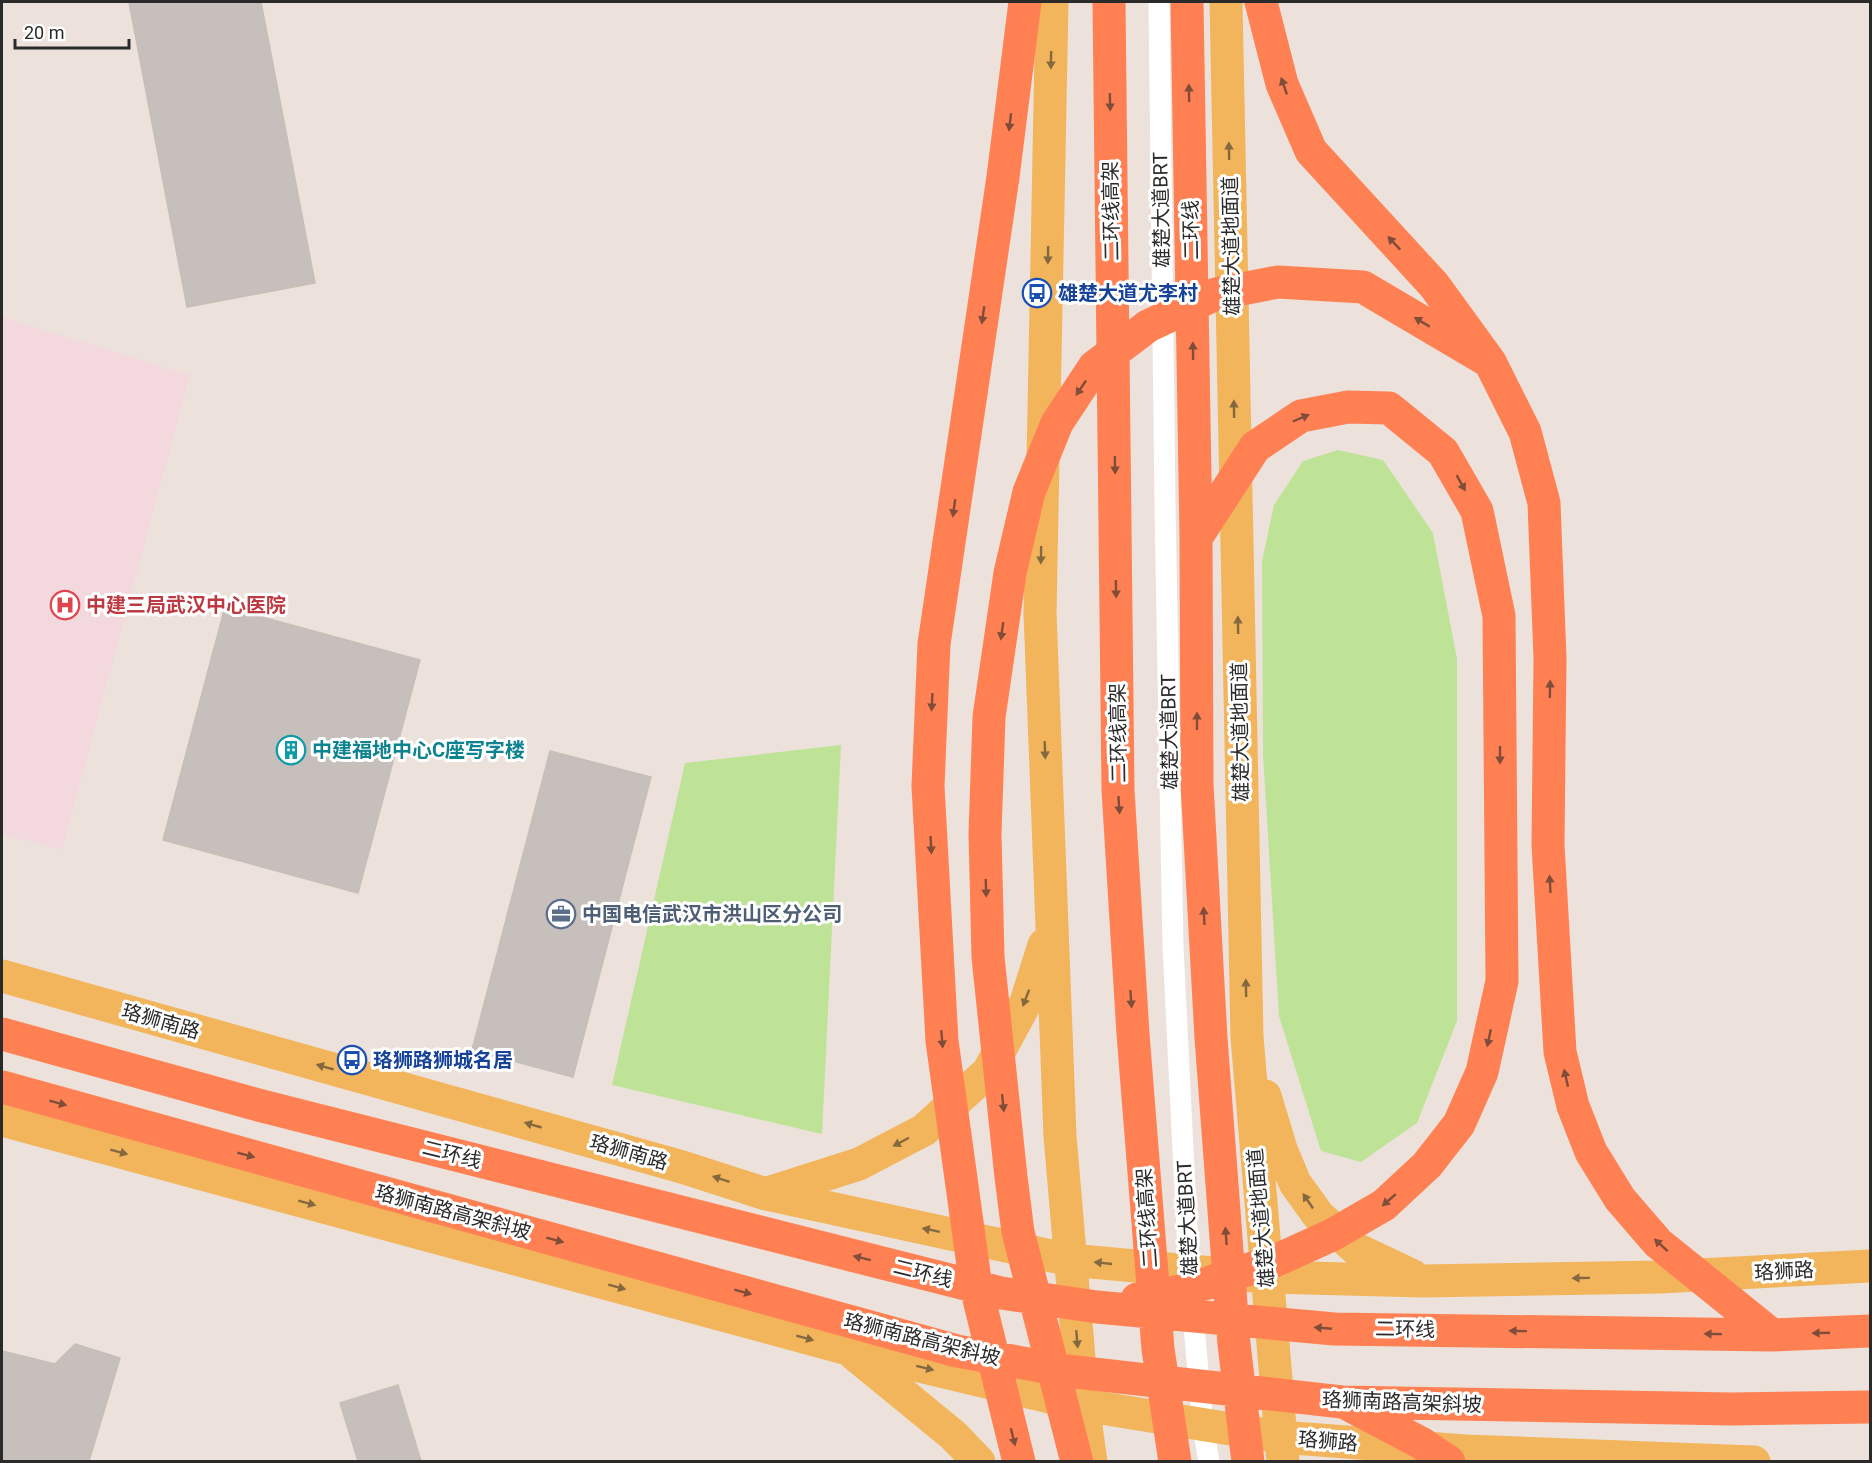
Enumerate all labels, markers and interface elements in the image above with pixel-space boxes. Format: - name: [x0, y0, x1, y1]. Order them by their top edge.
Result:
- scale bar: [15, 12, 129, 50]
- text: 20 m: [24, 22, 64, 43]
- one-way arrow: [1046, 50, 1056, 69]
- one-way arrow: [1278, 77, 1288, 95]
- one-way arrow: [1184, 84, 1193, 103]
- one-way arrow: [1105, 92, 1115, 111]
- one-way arrow: [1005, 113, 1015, 132]
- one-way arrow: [1224, 142, 1234, 161]
- street label: 雄楚大道BRT: [1148, 152, 1174, 268]
- street label: 二环线高架: [1098, 161, 1124, 261]
- street label: 雄楚大道地面道: [1218, 176, 1244, 316]
- street label: 二环线: [1178, 200, 1204, 260]
- one-way arrow: [1388, 236, 1401, 251]
- one-way arrow: [1043, 245, 1053, 264]
- bus stop icon: 雄楚大道尤李村: [1021, 277, 1053, 309]
- place label: 雄楚大道尤李村: [1058, 281, 1198, 305]
- one-way arrow: [978, 306, 987, 325]
- one-way arrow: [1413, 317, 1430, 327]
- one-way arrow: [1188, 342, 1198, 361]
- one-way arrow: [1075, 380, 1086, 396]
- one-way arrow: [1229, 400, 1239, 419]
- one-way arrow: [1293, 413, 1311, 423]
- one-way arrow: [1110, 455, 1120, 474]
- one-way arrow: [1456, 475, 1466, 492]
- one-way arrow: [950, 499, 959, 518]
- one-way arrow: [1037, 545, 1046, 564]
- one-way arrow: [1112, 579, 1121, 598]
- hospital icon: 中建三局武汉中心医院: [49, 589, 81, 621]
- place label: 中建三局武汉中心医院: [86, 593, 286, 617]
- one-way arrow: [1233, 616, 1243, 635]
- one-way arrow: [997, 621, 1006, 640]
- street label: 雄楚大道地面道: [1227, 662, 1253, 802]
- street label: 雄楚大道BRT: [1156, 674, 1182, 790]
- one-way arrow: [1545, 680, 1555, 699]
- street label: 二环线高架: [1105, 683, 1131, 783]
- one-way arrow: [927, 692, 936, 711]
- one-way arrow: [1192, 712, 1202, 731]
- building icon: 中建福地中心C座写字楼: [275, 734, 307, 766]
- place label: 中建福地中心C座写字楼: [312, 738, 525, 762]
- one-way arrow: [1040, 740, 1050, 759]
- one-way arrow: [1495, 746, 1505, 765]
- one-way arrow: [1115, 795, 1124, 814]
- one-way arrow: [926, 835, 936, 854]
- one-way arrow: [1545, 875, 1555, 894]
- one-way arrow: [982, 878, 991, 897]
- office icon: 中国电信武汉市洪山区分公司: [545, 898, 577, 930]
- place label: 中国电信武汉市洪山区分公司: [582, 902, 842, 926]
- one-way arrow: [1200, 906, 1209, 925]
- one-way arrow: [1241, 979, 1251, 998]
- one-way arrow: [1021, 990, 1031, 1008]
- one-way arrow: [1127, 990, 1136, 1009]
- street label: 珞狮南路: [119, 998, 203, 1044]
- one-way arrow: [1484, 1029, 1493, 1048]
- one-way arrow: [937, 1030, 947, 1049]
- bus stop icon: 珞狮路狮城名居: [336, 1044, 368, 1076]
- place label: 珞狮路狮城名居: [373, 1048, 513, 1072]
- one-way arrow: [316, 1062, 334, 1071]
- one-way arrow: [1561, 1069, 1571, 1087]
- one-way arrow: [998, 1094, 1008, 1113]
- one-way arrow: [49, 1098, 67, 1108]
- one-way arrow: [524, 1120, 542, 1129]
- street label: 珞狮南路: [587, 1129, 671, 1175]
- street label: 二环线: [420, 1135, 484, 1173]
- one-way arrow: [892, 1137, 909, 1147]
- street label: 雄楚大道地面道: [1243, 1147, 1279, 1289]
- one-way arrow: [110, 1148, 128, 1157]
- one-way arrow: [237, 1150, 255, 1160]
- street label: 雄楚大道BRT: [1172, 1159, 1202, 1277]
- street label: 二环线高架: [1132, 1167, 1162, 1269]
- one-way arrow: [712, 1174, 730, 1184]
- street label: 珞狮南路高架斜坡: [373, 1180, 533, 1244]
- one-way arrow: [1302, 1193, 1314, 1209]
- one-way arrow: [1382, 1193, 1397, 1206]
- one-way arrow: [298, 1199, 316, 1208]
- one-way arrow: [921, 1224, 940, 1234]
- one-way arrow: [1221, 1227, 1231, 1246]
- one-way arrow: [546, 1236, 564, 1246]
- one-way arrow: [1654, 1239, 1669, 1252]
- one-way arrow: [853, 1252, 871, 1262]
- street label: 二环线: [891, 1254, 955, 1292]
- street label: 珞狮路: [1753, 1257, 1815, 1285]
- one-way arrow: [1094, 1258, 1113, 1268]
- one-way arrow: [1572, 1273, 1591, 1283]
- one-way arrow: [608, 1282, 626, 1292]
- one-way arrow: [734, 1288, 752, 1298]
- street label: 珞狮南路高架斜坡: [841, 1308, 1003, 1370]
- street label: 二环线: [1375, 1316, 1435, 1342]
- one-way arrow: [1314, 1323, 1333, 1333]
- one-way arrow: [1509, 1326, 1528, 1336]
- one-way arrow: [1812, 1328, 1831, 1338]
- one-way arrow: [1072, 1329, 1082, 1348]
- one-way arrow: [1704, 1329, 1723, 1339]
- one-way arrow: [796, 1333, 814, 1343]
- one-way arrow: [916, 1363, 934, 1373]
- street label: 珞狮南路高架斜坡: [1322, 1387, 1482, 1417]
- street label: 珞狮路: [1297, 1426, 1359, 1456]
- one-way arrow: [1008, 1428, 1018, 1447]

